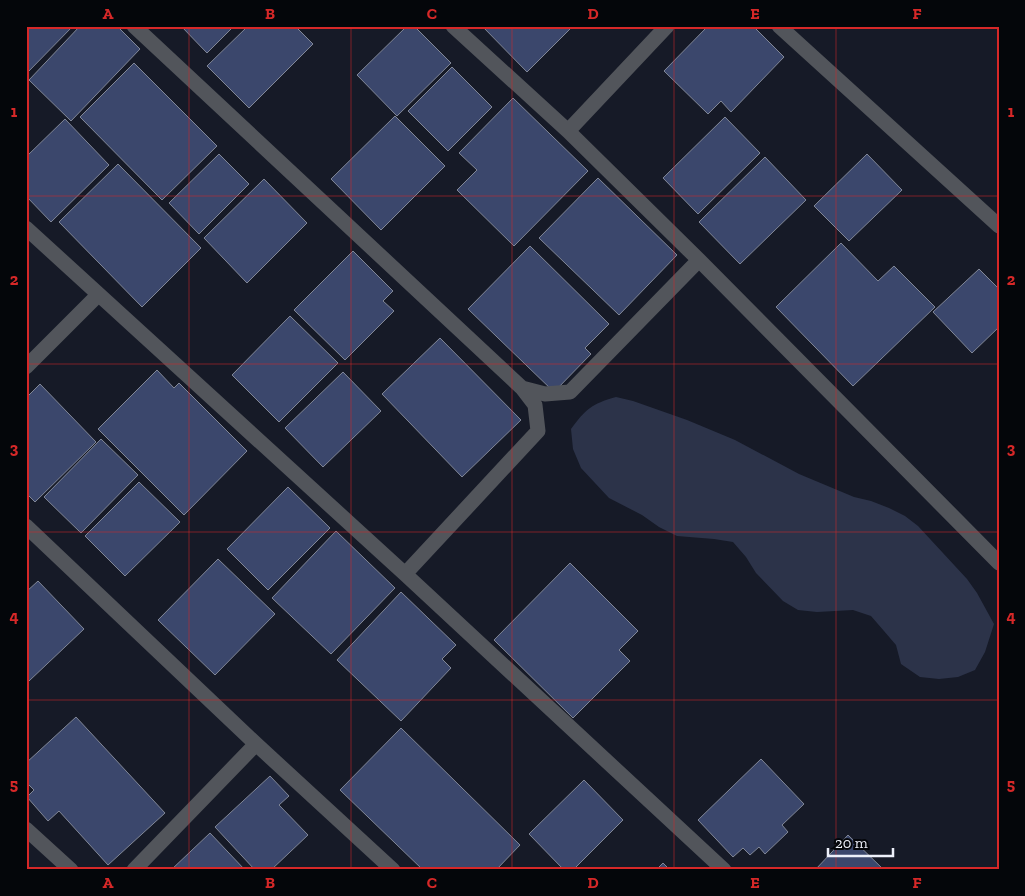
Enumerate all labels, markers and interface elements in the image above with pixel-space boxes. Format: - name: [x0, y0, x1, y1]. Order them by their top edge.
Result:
- text: A: [103, 4, 114, 23]
- text: B: [265, 4, 275, 23]
- text: C: [427, 4, 437, 23]
- text: D: [587, 4, 599, 23]
- text: E: [750, 4, 760, 23]
- text: F: [912, 4, 922, 23]
- text: 1: [11, 102, 18, 121]
- text: 1: [1008, 102, 1015, 121]
- text: 2: [10, 270, 19, 289]
- text: 2: [1007, 270, 1016, 289]
- text: 3: [10, 439, 19, 458]
- text: 3: [1007, 439, 1016, 458]
- text: 4: [9, 607, 19, 626]
- text: 4: [1006, 607, 1016, 626]
- text: 5: [10, 775, 18, 794]
- text: 5: [1007, 775, 1015, 794]
- scale bar: [828, 826, 892, 858]
- text: 20 m: [835, 834, 868, 852]
- text: A: [103, 873, 114, 892]
- text: B: [265, 873, 275, 892]
- text: C: [427, 873, 437, 892]
- text: D: [587, 873, 599, 892]
- text: E: [750, 873, 760, 892]
- text: F: [912, 873, 922, 892]

